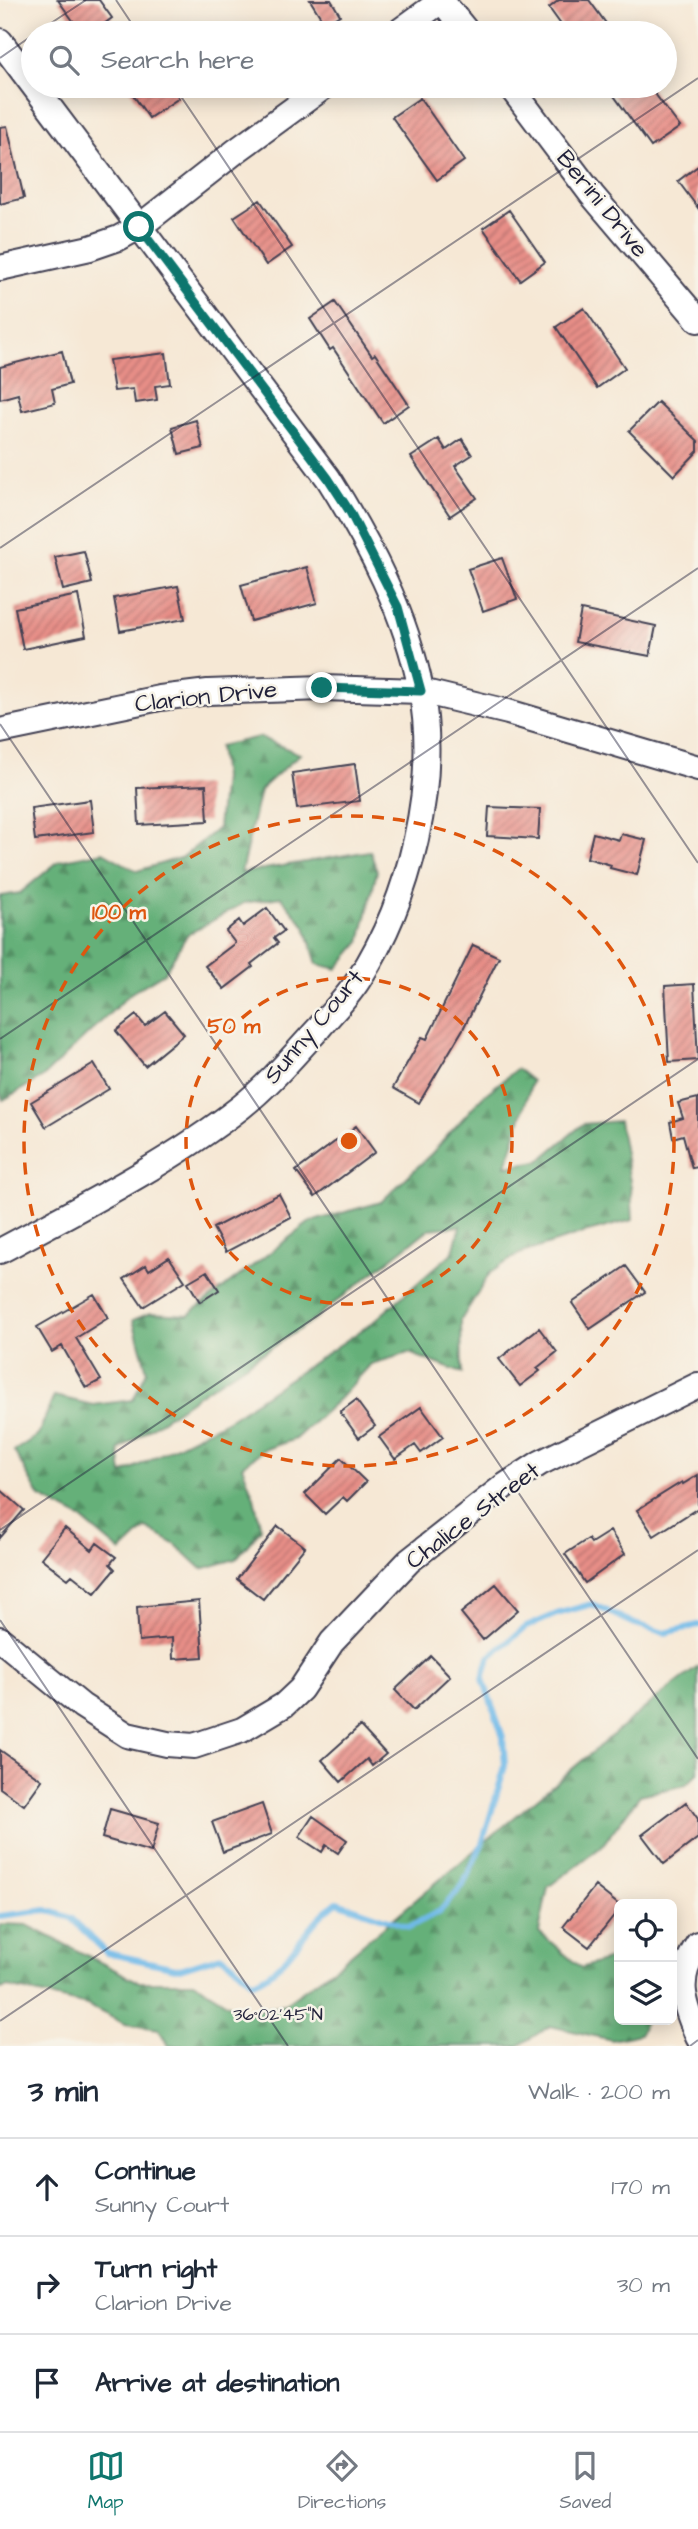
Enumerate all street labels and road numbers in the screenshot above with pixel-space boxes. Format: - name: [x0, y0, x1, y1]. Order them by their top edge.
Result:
- street label: Berini Drive: [548, 143, 656, 265]
- street label: Clarion Drive: [133, 673, 279, 721]
- street label: Sunny Court: [256, 962, 373, 1092]
- street label: Chalice Street: [399, 1454, 547, 1578]

